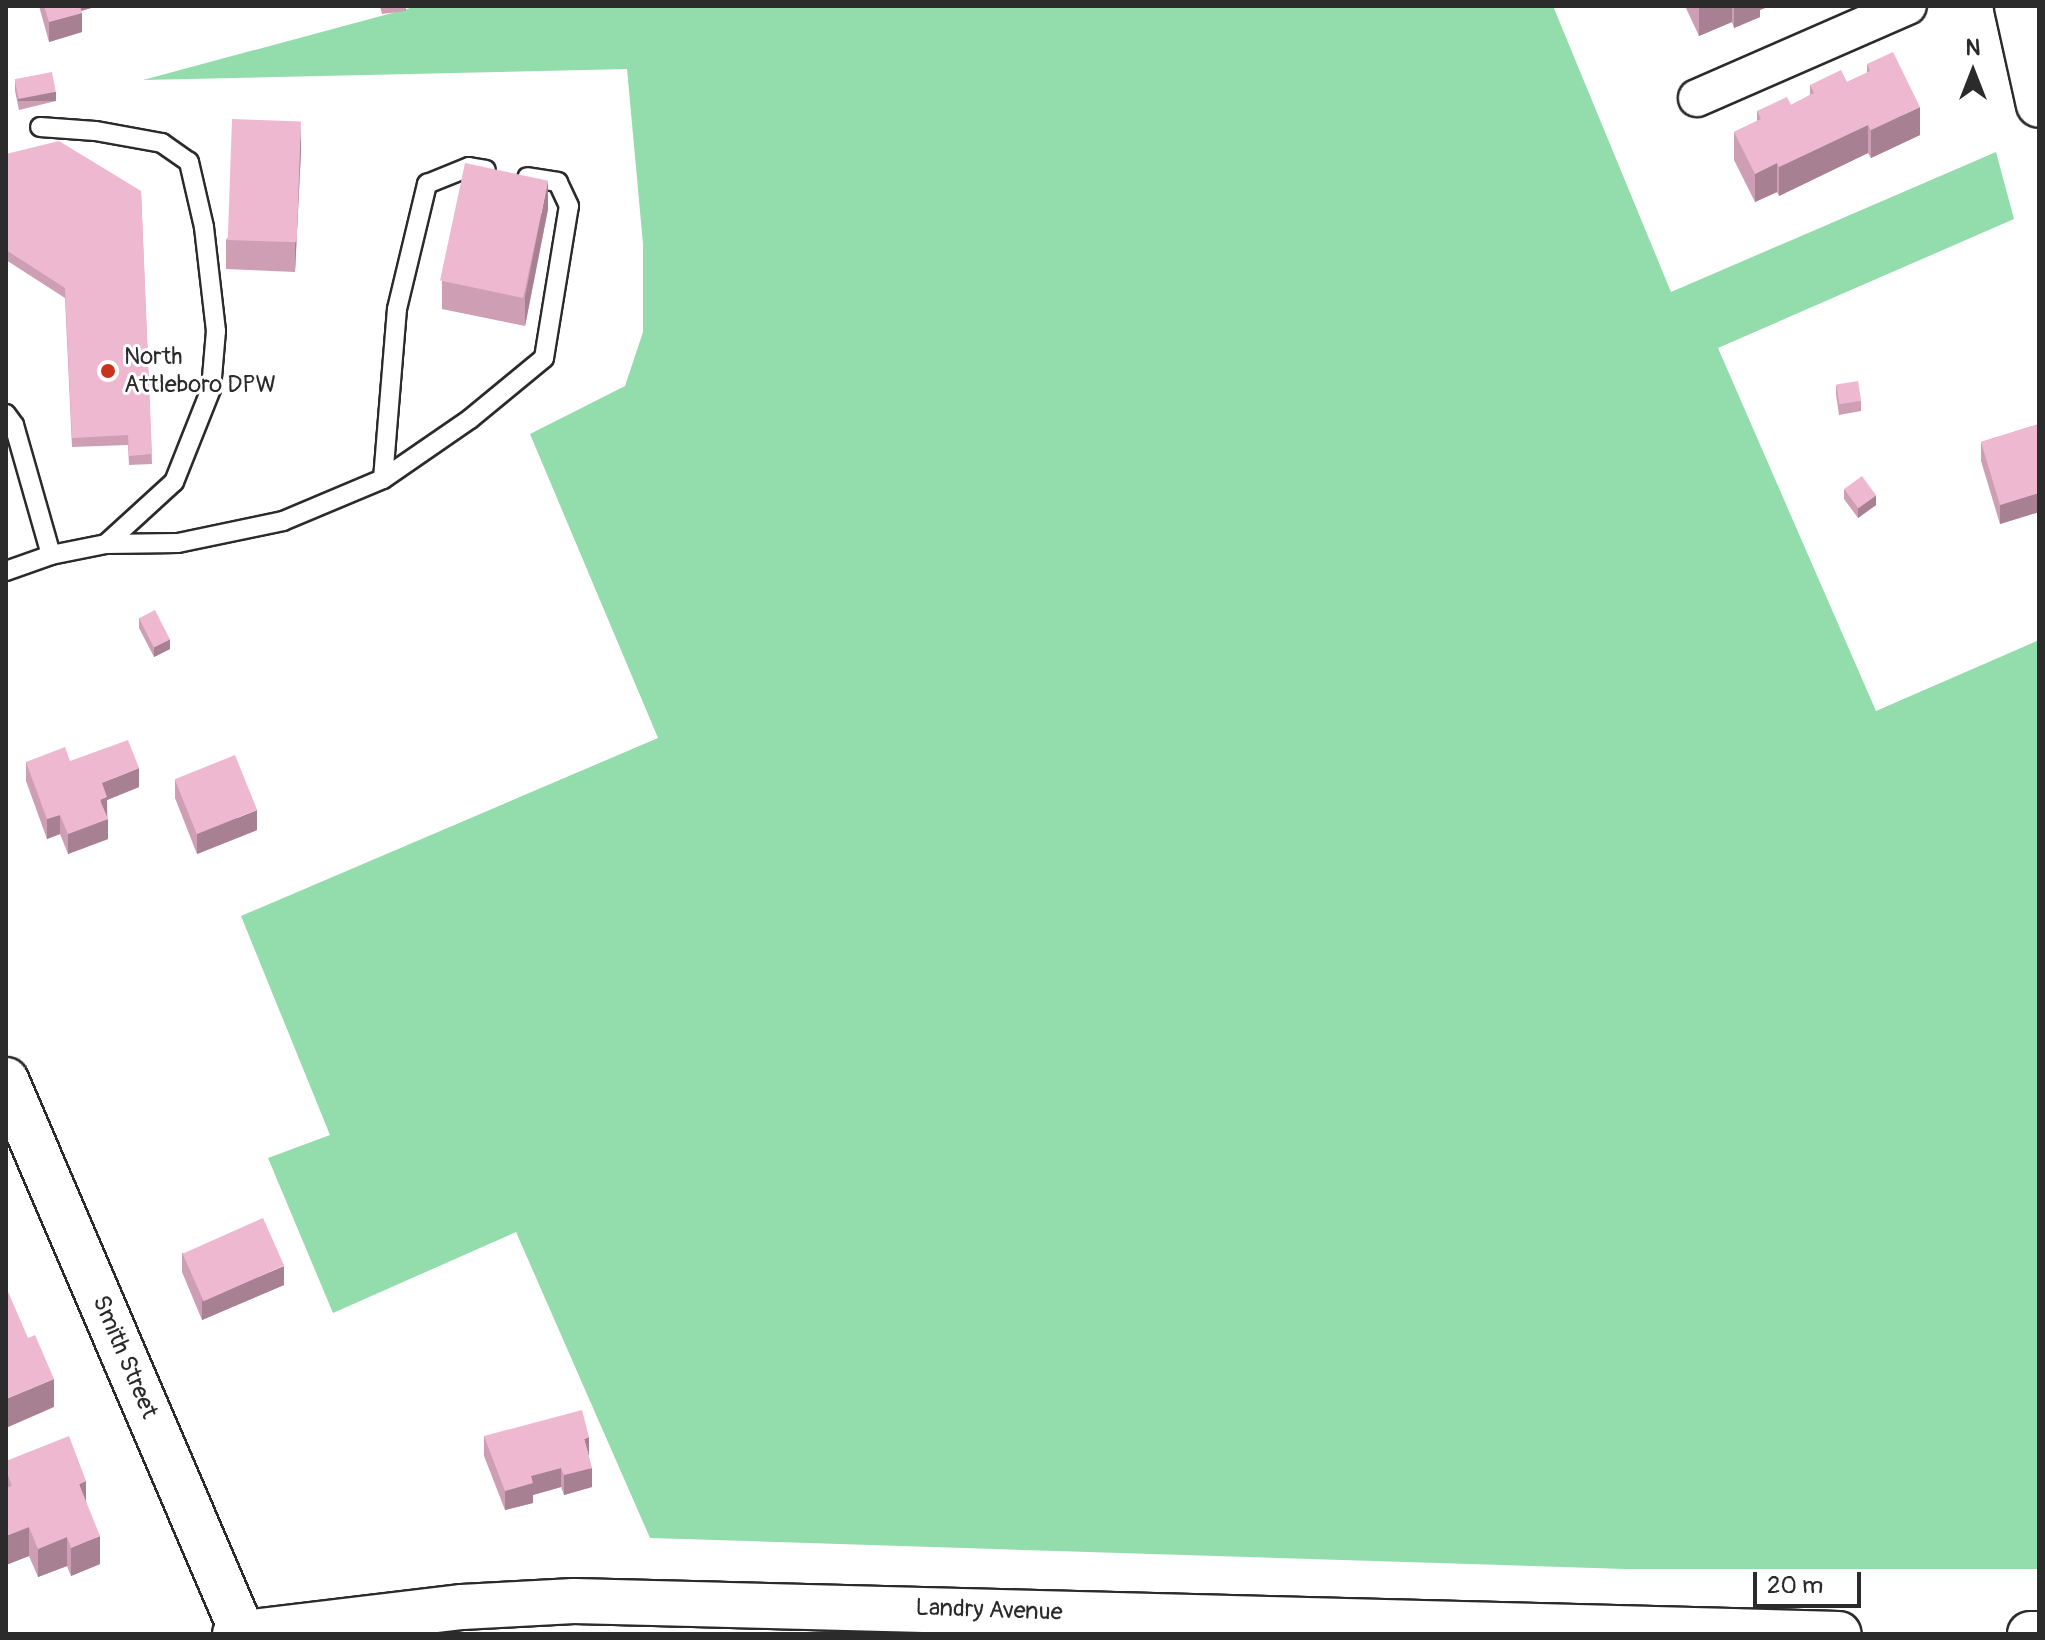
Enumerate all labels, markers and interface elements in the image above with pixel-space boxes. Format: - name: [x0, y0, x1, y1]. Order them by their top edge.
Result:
- north arrow: [1933, 32, 2013, 112]
- text: N: [1966, 34, 1980, 62]
- place label: North Attleboro DPW: [124, 343, 276, 399]
- marker: North Attleboro DPW: [99, 362, 117, 380]
- street label: Smith Street: [86, 1291, 164, 1423]
- scale bar: [1757, 1556, 1865, 1606]
- text: 20 m: [1767, 1571, 1823, 1600]
- street label: Landry Avenue: [915, 1593, 1063, 1627]

